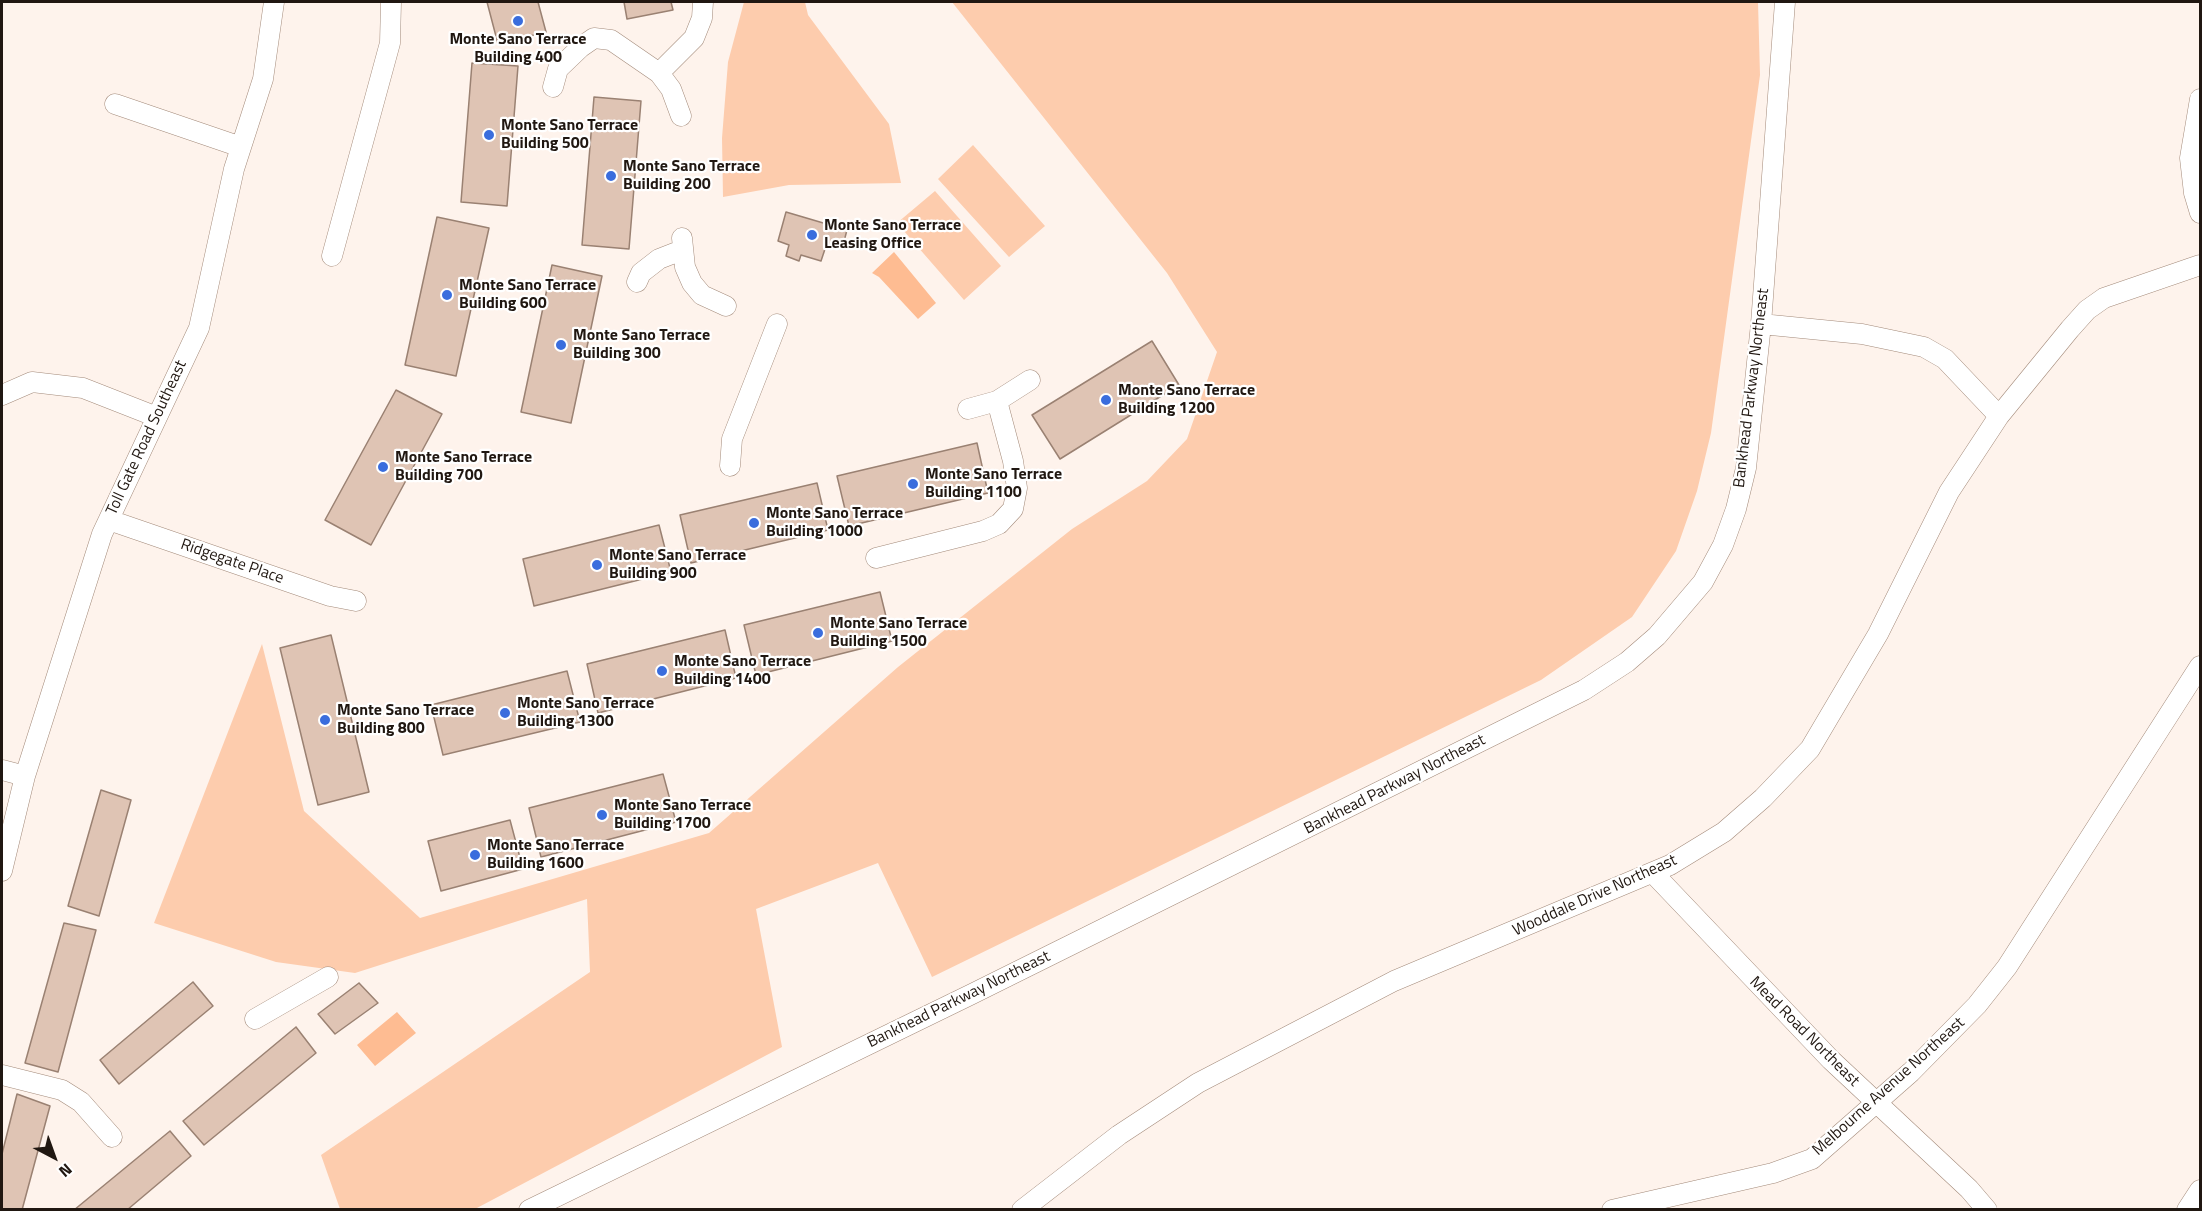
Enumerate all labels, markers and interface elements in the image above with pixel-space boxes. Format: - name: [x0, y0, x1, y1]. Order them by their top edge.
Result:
- marker: Monte Sano Terrace Building 400: [511, 14, 525, 28]
- place label: Monte Sano Terrace Building 400: [449, 30, 587, 68]
- place label: Monte Sano Terrace Building 500: [501, 116, 638, 154]
- marker: Monte Sano Terrace Building 500: [482, 128, 496, 142]
- place label: Monte Sano Terrace Building 200: [623, 157, 760, 195]
- marker: Monte Sano Terrace Building 200: [604, 169, 618, 183]
- place label: Monte Sano Terrace Leasing Office: [824, 216, 961, 254]
- marker: Monte Sano Terrace Leasing Office: [805, 228, 819, 242]
- place label: Monte Sano Terrace Building 600: [459, 276, 596, 314]
- street label: Bankhead Parkway Northeast: [1730, 287, 1774, 489]
- marker: Monte Sano Terrace Building 600: [440, 288, 454, 302]
- place label: Monte Sano Terrace Building 300: [573, 326, 710, 364]
- marker: Monte Sano Terrace Building 300: [554, 338, 568, 352]
- street label: Toll Gate Road Southeast: [103, 358, 191, 518]
- place label: Monte Sano Terrace Building 1200: [1118, 381, 1255, 419]
- marker: Monte Sano Terrace Building 1200: [1099, 393, 1113, 407]
- place label: Monte Sano Terrace Building 700: [395, 448, 532, 486]
- marker: Monte Sano Terrace Building 700: [376, 460, 390, 474]
- place label: Monte Sano Terrace Building 1100: [925, 465, 1062, 503]
- marker: Monte Sano Terrace Building 1100: [906, 477, 920, 491]
- place label: Monte Sano Terrace Building 1000: [766, 504, 903, 542]
- marker: Monte Sano Terrace Building 1000: [747, 516, 761, 530]
- street label: Ridgegate Place: [178, 535, 286, 589]
- place label: Monte Sano Terrace Building 900: [609, 546, 746, 584]
- marker: Monte Sano Terrace Building 900: [590, 558, 604, 572]
- place label: Monte Sano Terrace Building 1500: [830, 614, 967, 652]
- marker: Monte Sano Terrace Building 1500: [811, 626, 825, 640]
- place label: Monte Sano Terrace Building 1400: [674, 652, 811, 690]
- marker: Monte Sano Terrace Building 1400: [655, 664, 669, 678]
- place label: Monte Sano Terrace Building 1300: [517, 694, 654, 732]
- place label: Monte Sano Terrace Building 800: [337, 701, 474, 739]
- marker: Monte Sano Terrace Building 1300: [498, 706, 512, 720]
- marker: Monte Sano Terrace Building 800: [318, 713, 332, 727]
- street label: Bankhead Parkway Northeast: [1301, 731, 1489, 839]
- place label: Monte Sano Terrace Building 1700: [614, 796, 751, 834]
- marker: Monte Sano Terrace Building 1700: [595, 808, 609, 822]
- place label: Monte Sano Terrace Building 1600: [487, 836, 624, 874]
- marker: Monte Sano Terrace Building 1600: [468, 848, 482, 862]
- street label: Wooddale Drive Northeast: [1510, 851, 1680, 941]
- street label: Bankhead Parkway Northeast: [865, 947, 1053, 1053]
- street label: Mead Road Northeast: [1745, 973, 1863, 1091]
- street label: Melbourne Avenue Northeast: [1809, 1014, 1969, 1160]
- north arrow: [24, 1127, 84, 1187]
- text: N: [54, 1158, 78, 1183]

